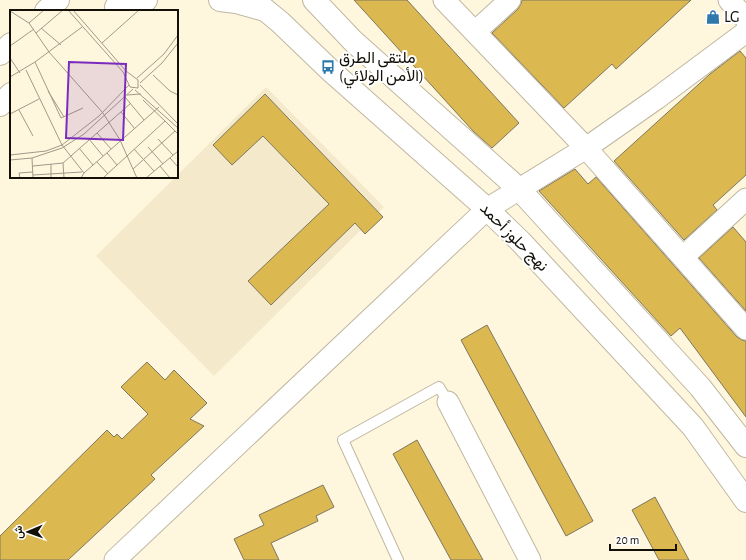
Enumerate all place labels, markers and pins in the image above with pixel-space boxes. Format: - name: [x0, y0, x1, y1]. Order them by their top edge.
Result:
- shop icon: LG: [705, 9, 721, 25]
- place label: LG: [724, 9, 740, 25]
- place label: ملتقى الطرق (الأمن الولائي): [339, 50, 424, 89]
- bus stop icon: ملتقى الطرق (الأمن الولائي): [320, 59, 336, 75]

